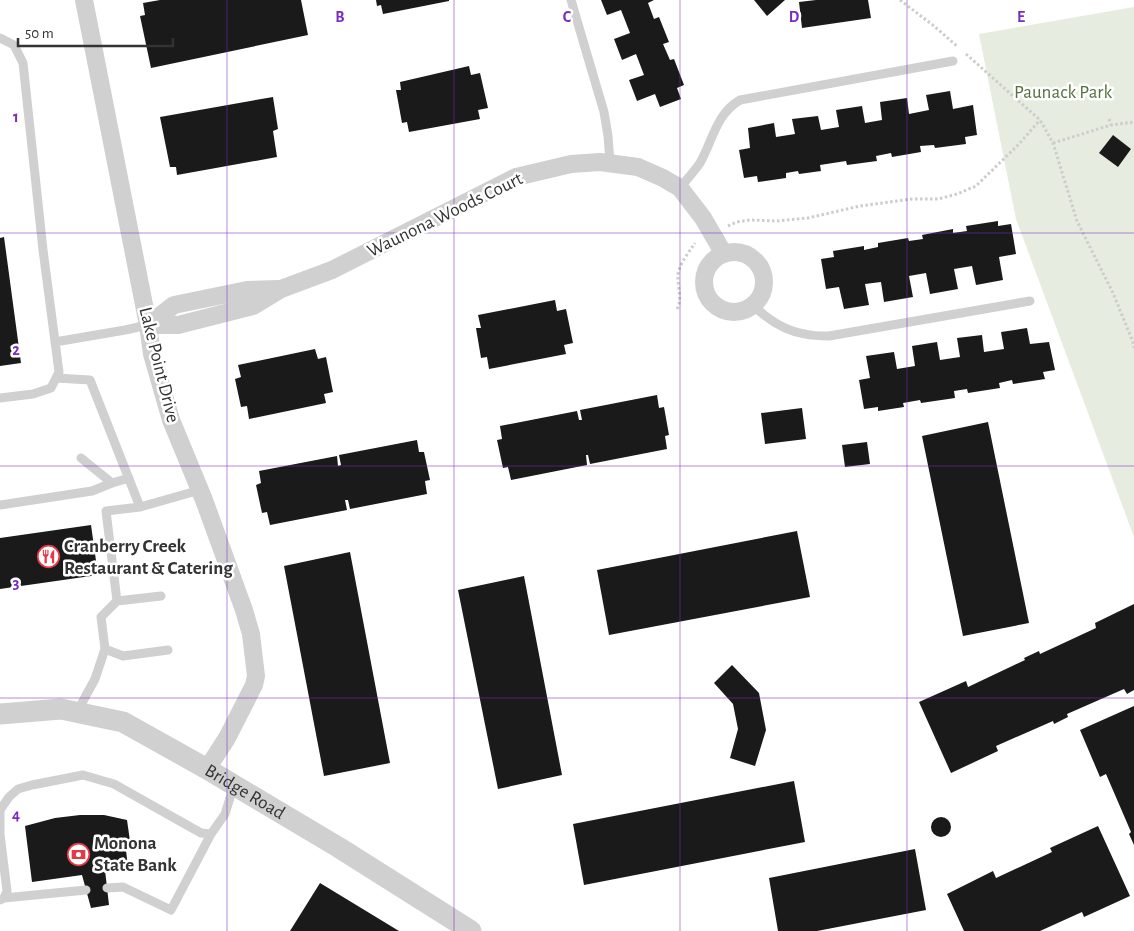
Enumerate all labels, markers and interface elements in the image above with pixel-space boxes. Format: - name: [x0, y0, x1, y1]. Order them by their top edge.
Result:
- text: B: [335, 9, 345, 25]
- text: C: [563, 9, 572, 25]
- text: D: [789, 9, 800, 25]
- text: E: [1017, 9, 1025, 25]
- scale bar: [18, 15, 172, 47]
- text: 50 m: [25, 26, 54, 41]
- park label: Paunack Park: [1014, 83, 1112, 102]
- text: 1: [13, 109, 19, 125]
- street label: Waunona Woods Court: [364, 169, 526, 261]
- street label: Lake Point Drive: [135, 305, 183, 425]
- text: 2: [12, 342, 20, 358]
- place label: Cranberry Creek Restaurant & Catering: [64, 537, 233, 578]
- restaurant icon: Cranberry Creek Restaurant & Catering: [36, 545, 60, 569]
- text: 3: [13, 575, 20, 591]
- street label: Bridge Road: [202, 761, 288, 823]
- text: 4: [12, 807, 20, 823]
- place label: Monona State Bank: [94, 834, 177, 875]
- bank icon: Monona State Bank: [66, 842, 90, 866]

